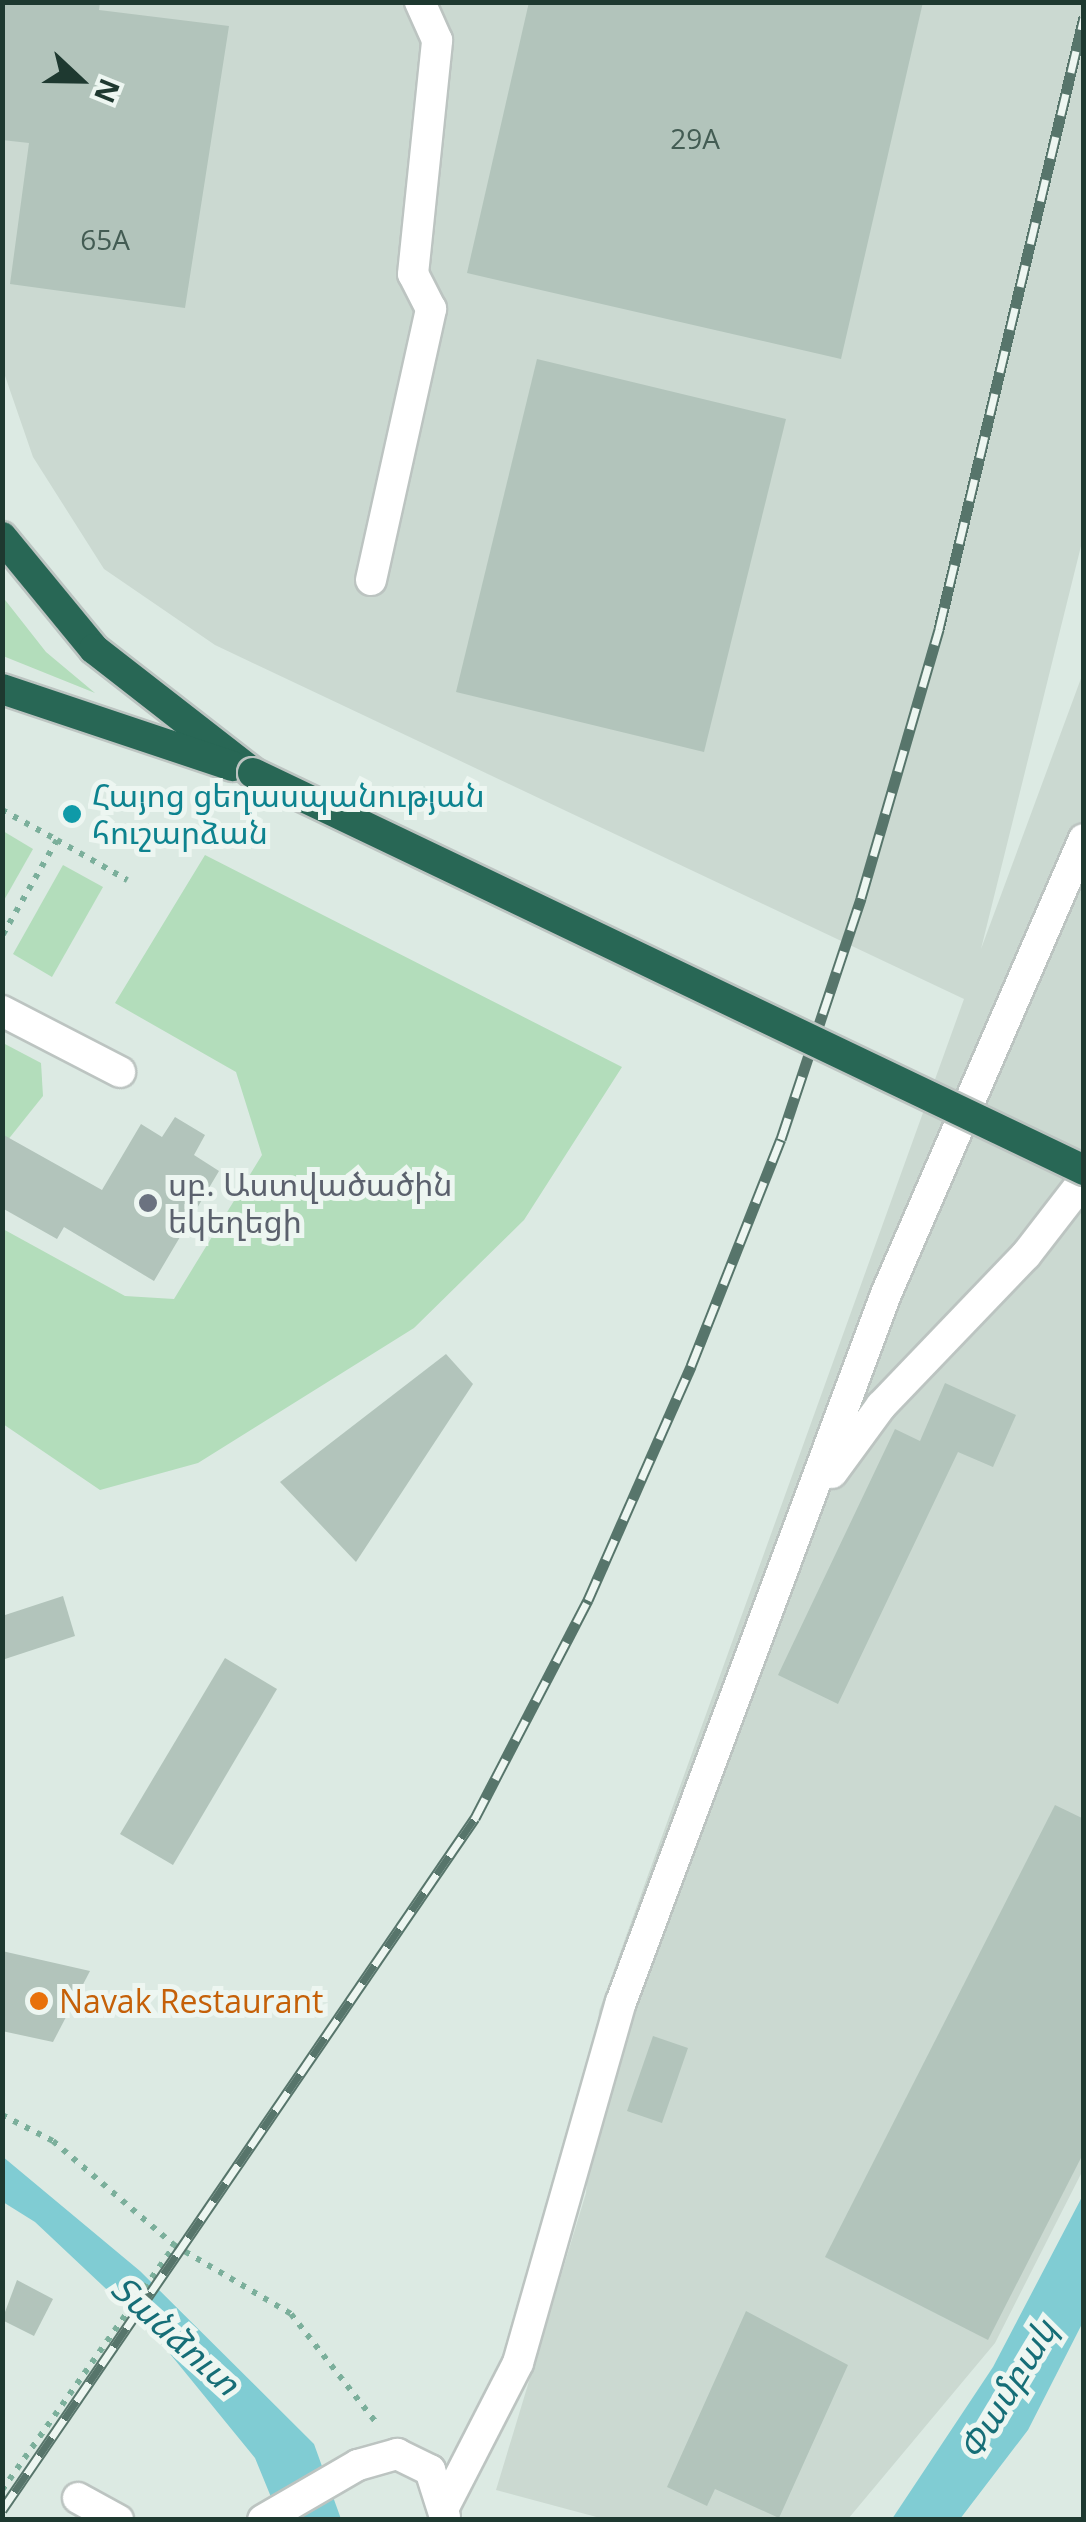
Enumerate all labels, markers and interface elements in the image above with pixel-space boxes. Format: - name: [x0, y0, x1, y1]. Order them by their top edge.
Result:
- north arrow: [30, 30, 130, 130]
- text: N: [86, 74, 130, 109]
- house number: 29A: [670, 121, 720, 155]
- house number: 65A: [80, 222, 130, 256]
- place label: Հայոց ցեղասպանության հուշարձան: [92, 777, 485, 852]
- marker: Հայոց ցեղասպանության հուշարձան: [61, 803, 83, 825]
- place label: սբ. Աստվածածին եկեղեցի: [168, 1166, 452, 1241]
- marker: սբ. Աստվածածին եկեղեցի: [137, 1192, 159, 1214]
- place label: Navak Restaurant: [59, 1982, 323, 2020]
- marker: Navak Restaurant: [28, 1990, 50, 2012]
- water label: Տանձուտ: [103, 2266, 249, 2404]
- water label: Փամբակ: [949, 2312, 1065, 2466]

